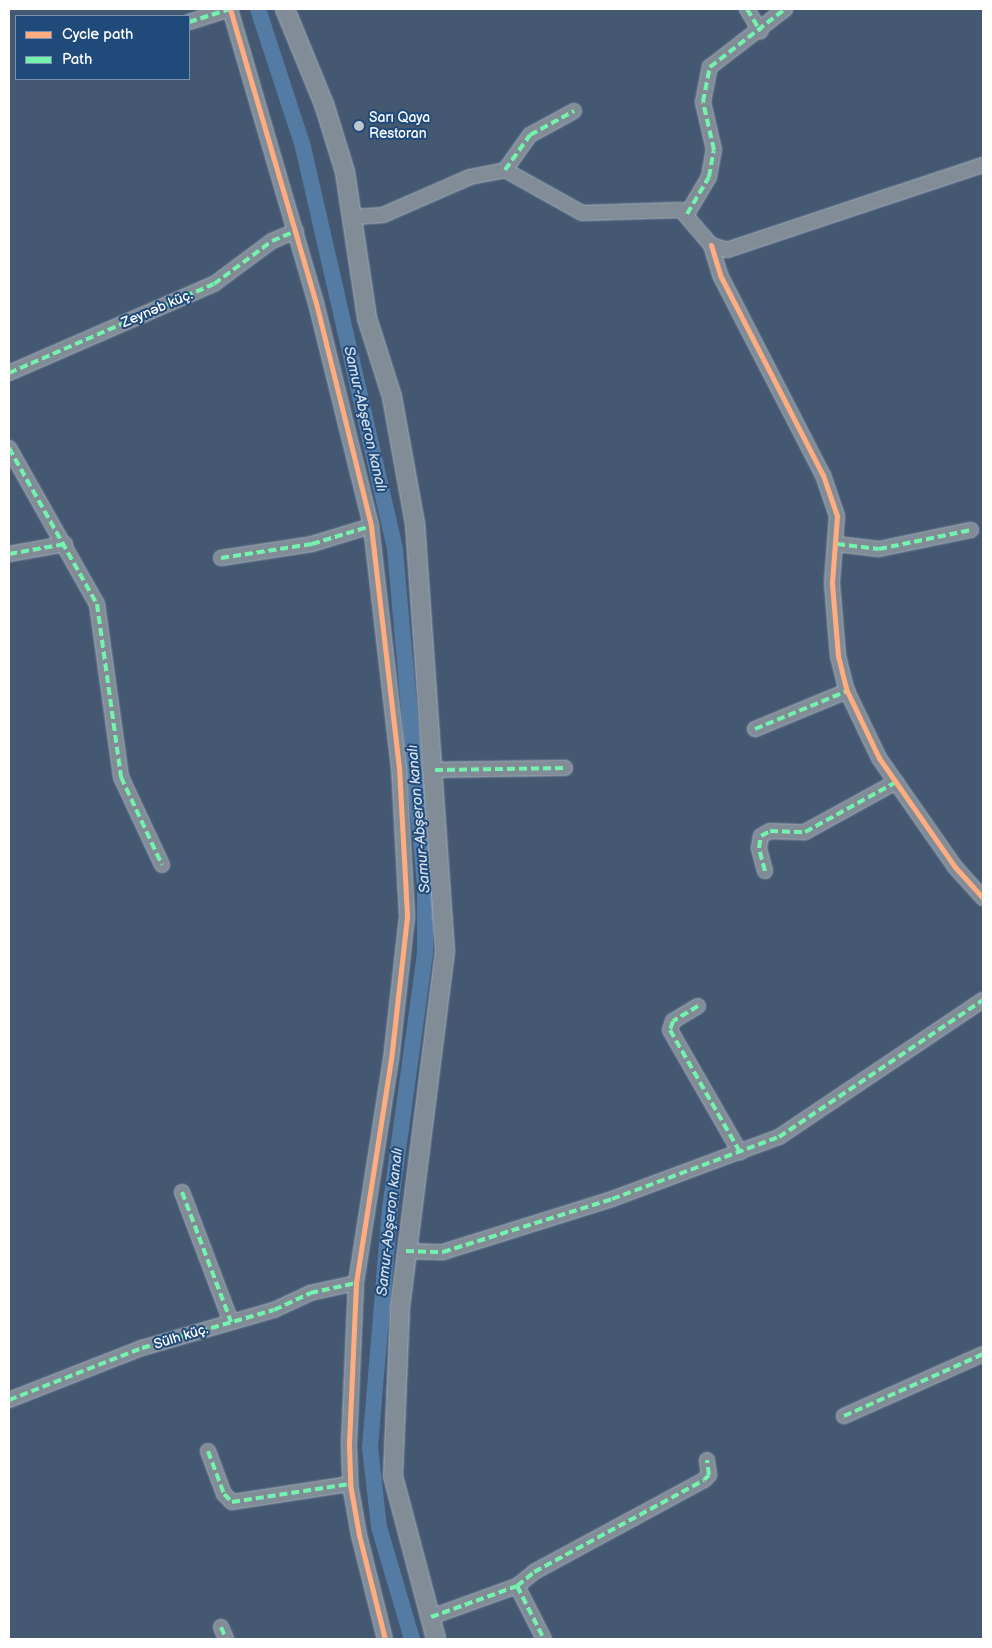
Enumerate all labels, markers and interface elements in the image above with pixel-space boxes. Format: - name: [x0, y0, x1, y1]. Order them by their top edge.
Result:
- legend: [15, 15, 190, 80]
- text: Cycle path: [62, 25, 133, 44]
- text: Path: [62, 50, 92, 69]
- place label: Sarı Qaya Restoran: [369, 110, 430, 142]
- marker: Sarı Qaya Restoran: [353, 120, 365, 132]
- street label: Zeynəb küç.: [119, 286, 195, 332]
- water label: Samur-Abşeron kanalı: [339, 344, 391, 494]
- water label: Samur-Abşeron kanalı: [404, 744, 434, 894]
- water label: Samur-Abşeron kanalı: [373, 1147, 407, 1297]
- street label: Sülh küç.: [152, 1321, 210, 1353]

